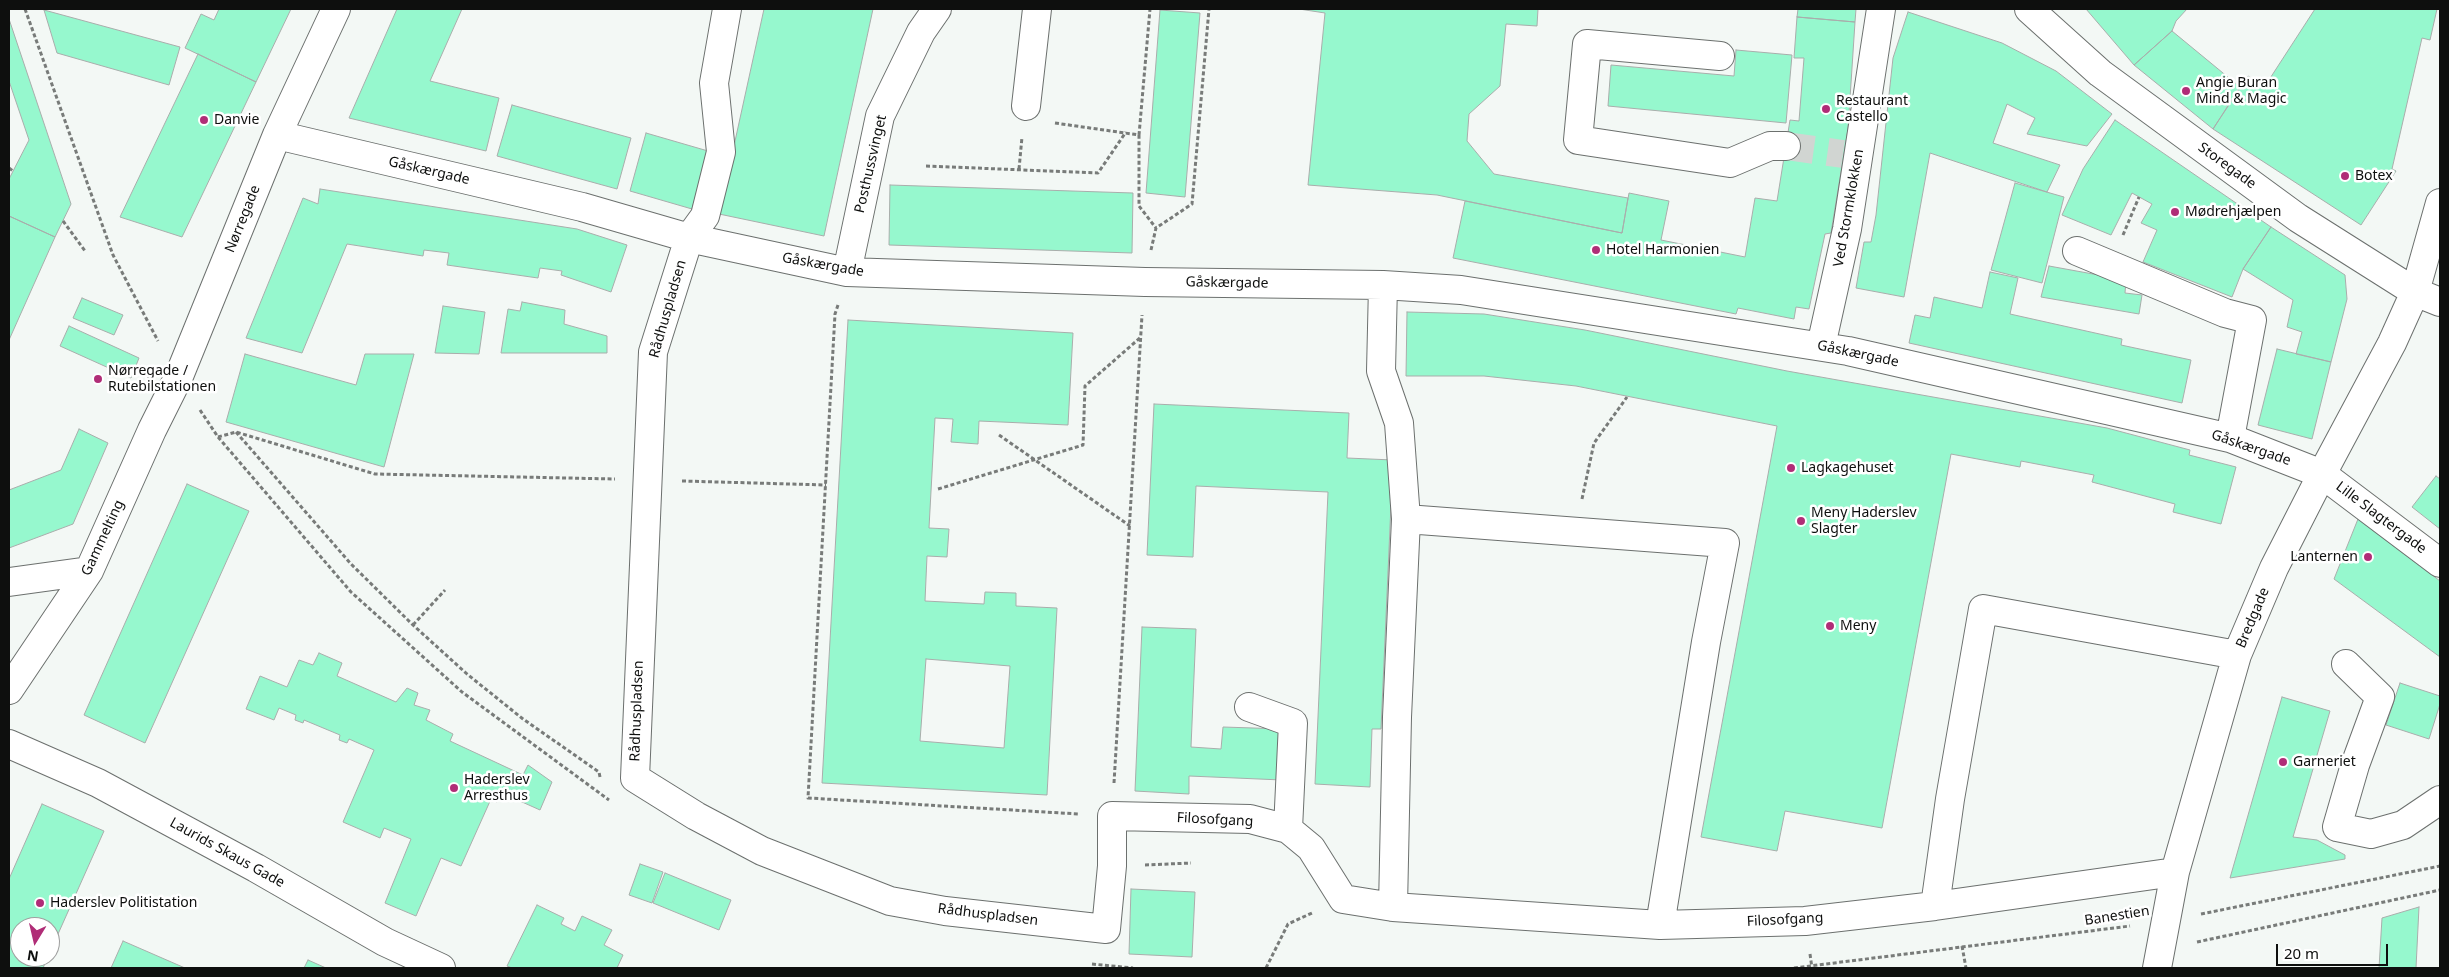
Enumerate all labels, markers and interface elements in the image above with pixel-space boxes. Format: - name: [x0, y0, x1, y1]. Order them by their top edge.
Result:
- place label: Angie Buran Mind & Magic: [2196, 75, 2287, 108]
- marker: Angie Buran Mind & Magic: [2180, 85, 2192, 97]
- place label: Restaurant Castello: [1836, 93, 1908, 125]
- marker: Restaurant Castello: [1820, 103, 1832, 115]
- place label: Danvie: [214, 112, 259, 128]
- street label: Posthussvinget: [852, 113, 890, 215]
- marker: Danvie: [198, 114, 210, 126]
- street label: Storegade: [2195, 139, 2259, 193]
- street label: Ved Stormklokken: [1830, 148, 1868, 268]
- street label: Gåskærgade: [387, 153, 471, 189]
- place label: Botex: [2355, 168, 2393, 184]
- marker: Botex: [2339, 170, 2351, 182]
- street label: Nørregade: [222, 183, 264, 255]
- place label: Mødrehjælpen: [2185, 204, 2281, 220]
- marker: Mødrehjælpen: [2169, 206, 2181, 218]
- place label: Hotel Harmonien: [1606, 242, 1719, 258]
- marker: Hotel Harmonien: [1590, 244, 1602, 256]
- street label: Gåskærgade: [781, 250, 865, 280]
- street label: Rådhuspladsen: [646, 258, 690, 360]
- street label: Gåskærgade: [1185, 274, 1269, 292]
- street label: Gåskærgade: [1816, 337, 1900, 371]
- place label: Nørregade / Rutebilstationen: [108, 363, 216, 396]
- marker: Nørregade / Rutebilstationen: [92, 373, 104, 385]
- street label: Gåskærgade: [2209, 427, 2293, 469]
- place label: Lagkagehuset: [1801, 460, 1894, 476]
- marker: Lagkagehuset: [1785, 462, 1797, 474]
- street label: Lille Slagtergade: [2332, 478, 2430, 558]
- street label: Gammelting: [78, 497, 128, 579]
- place label: Meny Haderslev Slagter: [1811, 505, 1917, 538]
- marker: Meny Haderslev Slagter: [1795, 515, 1807, 527]
- place label: Lanternen: [2290, 549, 2358, 565]
- marker: Lanternen: [2362, 551, 2374, 563]
- street label: Bredgade: [2233, 585, 2273, 651]
- place label: Meny: [1840, 618, 1876, 634]
- marker: Meny: [1824, 620, 1836, 632]
- street label: Rådhuspladsen: [627, 660, 647, 762]
- place label: Garneriet: [2293, 754, 2356, 770]
- marker: Garneriet: [2277, 756, 2289, 768]
- place label: Haderslev Arresthus: [464, 772, 530, 804]
- marker: Haderslev Arresthus: [448, 782, 460, 794]
- street label: Filosofgang: [1176, 810, 1254, 830]
- street label: Laurids Skaus Gade: [167, 814, 287, 892]
- place label: Haderslev Politistation: [50, 895, 197, 911]
- marker: Haderslev Politistation: [34, 897, 46, 909]
- street label: Rådhuspladsen: [937, 901, 1039, 929]
- street label: Banestien: [2083, 903, 2151, 929]
- street label: Filosofgang: [1746, 910, 1824, 930]
- north arrow: [10, 917, 60, 967]
- scale bar: [2279, 934, 2392, 966]
- text: 20 m: [2284, 943, 2319, 963]
- text: N: [26, 946, 40, 967]

